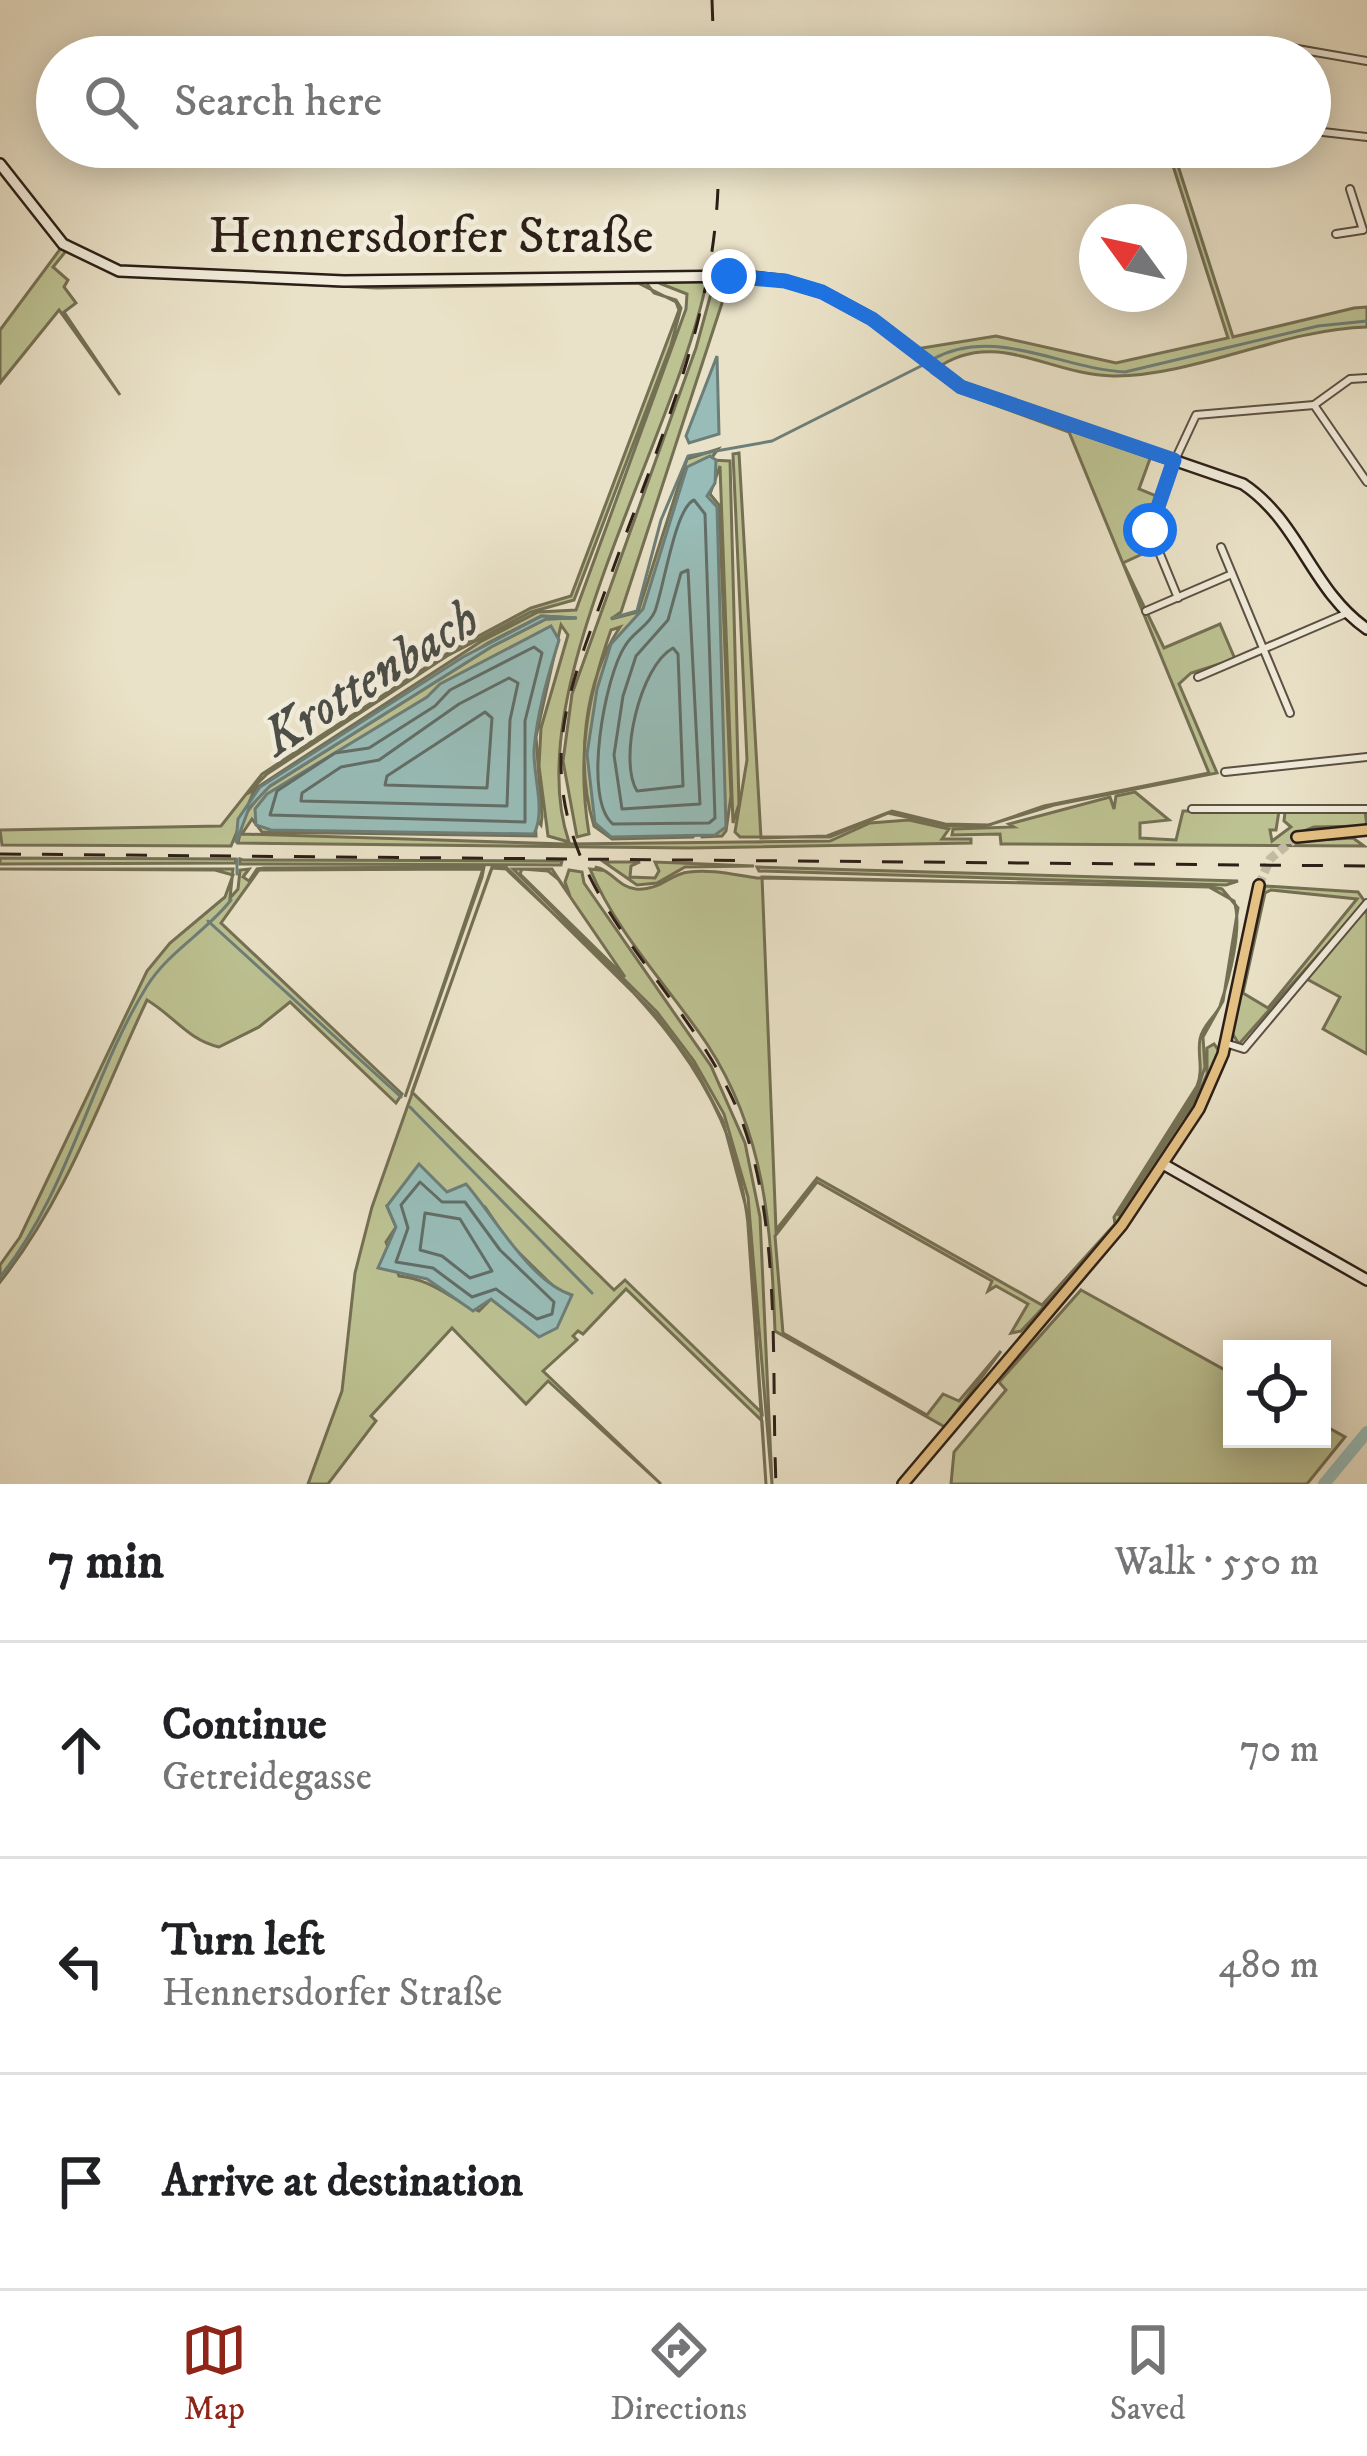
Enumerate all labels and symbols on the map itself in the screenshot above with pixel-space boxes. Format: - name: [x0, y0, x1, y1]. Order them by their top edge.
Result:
- north arrow: [1079, 204, 1187, 312]
- street label: Hennersdorfer Straße: [208, 205, 654, 269]
- route end: [702, 249, 756, 303]
- route start: [1123, 503, 1177, 557]
- water label: Krottenbach: [248, 586, 492, 773]

